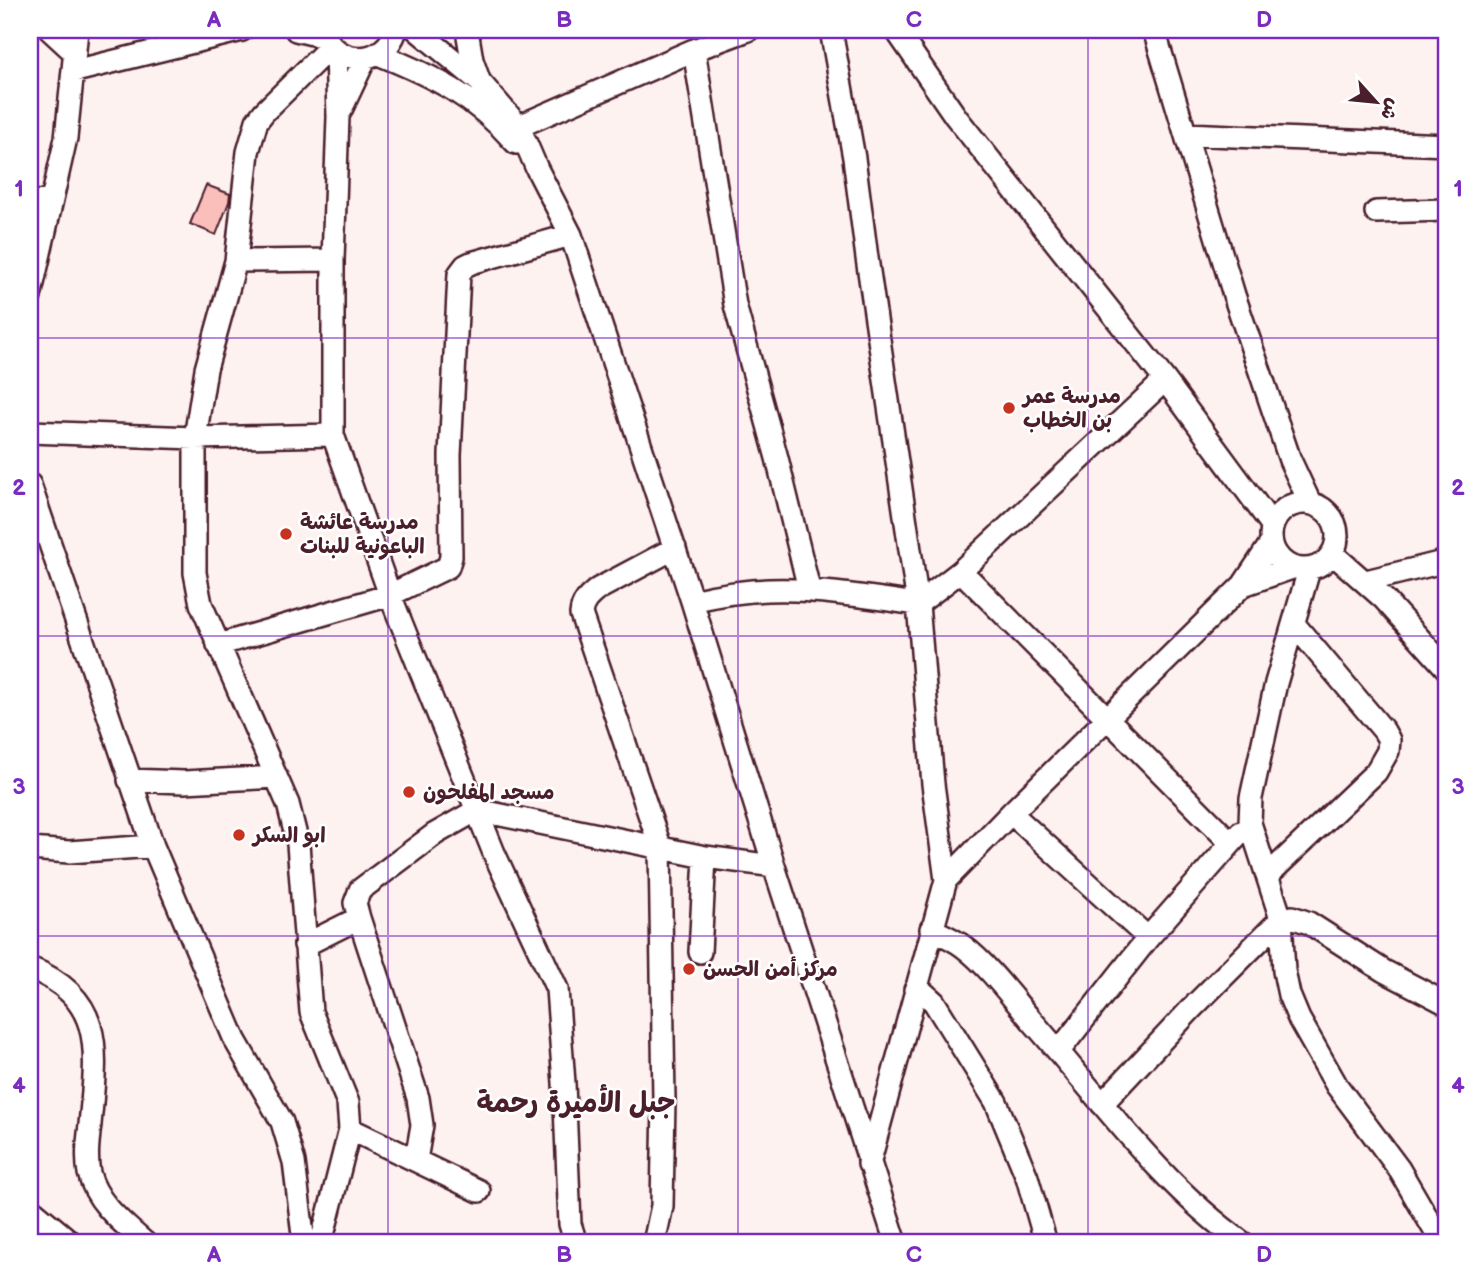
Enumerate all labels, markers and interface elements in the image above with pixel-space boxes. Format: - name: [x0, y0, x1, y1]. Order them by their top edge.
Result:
- text: A: [206, 6, 222, 34]
- text: B: [556, 6, 572, 34]
- text: C: [906, 6, 922, 34]
- text: D: [1256, 6, 1272, 34]
- north arrow: [1340, 66, 1410, 136]
- text: ش: [1375, 95, 1405, 124]
- text: 1: [14, 175, 24, 203]
- text: 1: [1453, 175, 1463, 203]
- place label: مدرسة عمر بن الخطاب: [1021, 384, 1121, 433]
- marker: مدرسة عمر بن الخطاب: [1001, 400, 1017, 416]
- text: 2: [12, 474, 26, 502]
- text: 2: [1451, 474, 1465, 502]
- place label: مدرسة عائشة الباعونية للبنات: [300, 510, 425, 560]
- marker: مدرسة عائشة الباعونية للبنات: [278, 526, 294, 542]
- text: 3: [12, 773, 26, 801]
- text: 3: [1451, 773, 1465, 801]
- place label: مسجد المفلحون: [423, 780, 554, 805]
- marker: مسجد المفلحون: [401, 784, 417, 800]
- place label: ابو السكر: [251, 823, 326, 848]
- marker: ابو السكر: [231, 827, 247, 843]
- place label: مركز أمن الحسن: [703, 956, 838, 982]
- marker: مركز أمن الحسن: [681, 961, 697, 977]
- text: 4: [12, 1072, 26, 1100]
- text: 4: [1451, 1072, 1465, 1100]
- district label: جبل الأميرة رحمة: [477, 1084, 675, 1120]
- text: A: [206, 1241, 222, 1269]
- text: B: [556, 1241, 572, 1269]
- text: C: [906, 1241, 922, 1269]
- text: D: [1256, 1241, 1272, 1269]

